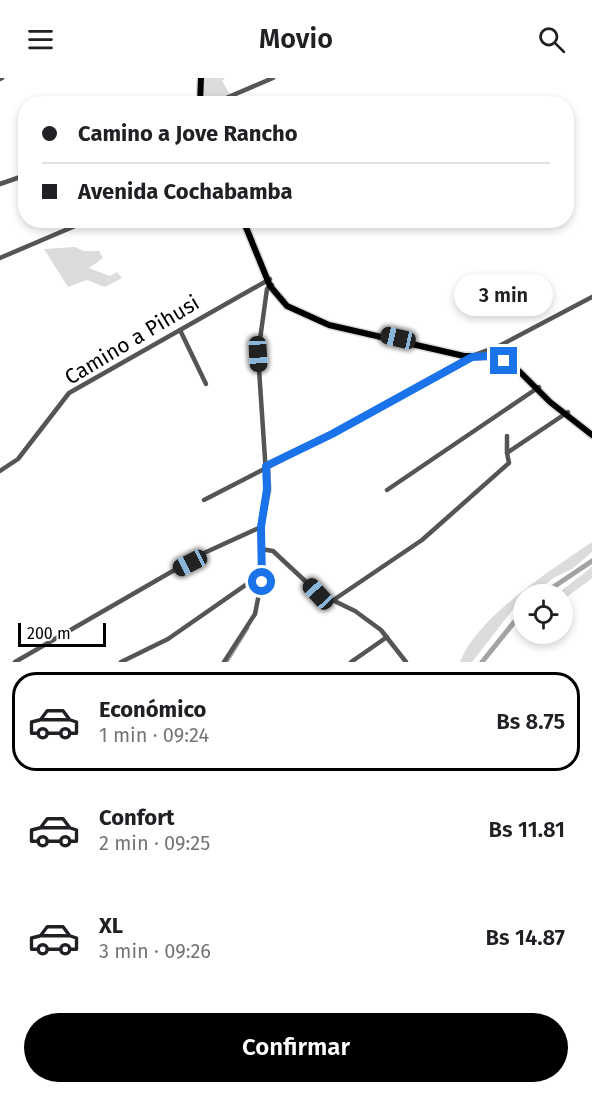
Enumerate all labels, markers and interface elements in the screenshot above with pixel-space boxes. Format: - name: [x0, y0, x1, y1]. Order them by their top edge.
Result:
- icon: menu: [24, 23, 57, 56]
- text: Movio: [259, 23, 333, 55]
- icon: search: [535, 23, 568, 56]
- text: Camino a Jove Rancho: [78, 120, 298, 147]
- text: Avenida Cochabamba: [78, 178, 292, 205]
- callout: 3 min: [454, 274, 554, 316]
- text: 3 min: [479, 283, 528, 307]
- street label: Camino a Pihusi: [60, 290, 204, 390]
- car: [378, 325, 418, 351]
- car: [248, 336, 268, 372]
- route end: [490, 347, 517, 374]
- car: [170, 547, 210, 579]
- route start: [248, 568, 275, 595]
- car: [299, 575, 337, 613]
- map controls: [513, 584, 573, 644]
- button: locate: [513, 584, 573, 644]
- scale bar: [18, 620, 106, 648]
- text: 200 m: [27, 624, 71, 643]
- icon: car: [27, 695, 81, 749]
- text: Económico: [99, 696, 206, 723]
- text: Bs 8.75: [496, 708, 565, 735]
- text: 1 min · 09:24: [99, 723, 209, 747]
- icon: car: [27, 803, 81, 857]
- text: Confort: [99, 804, 175, 831]
- text: Bs 11.81: [489, 816, 565, 843]
- text: 2 min · 09:25: [99, 831, 210, 855]
- icon: car: [27, 911, 81, 965]
- text: XL: [99, 912, 123, 939]
- text: Bs 14.87: [486, 924, 565, 951]
- text: 3 min · 09:26: [99, 939, 211, 963]
- button: Confirmar: [24, 1013, 568, 1082]

